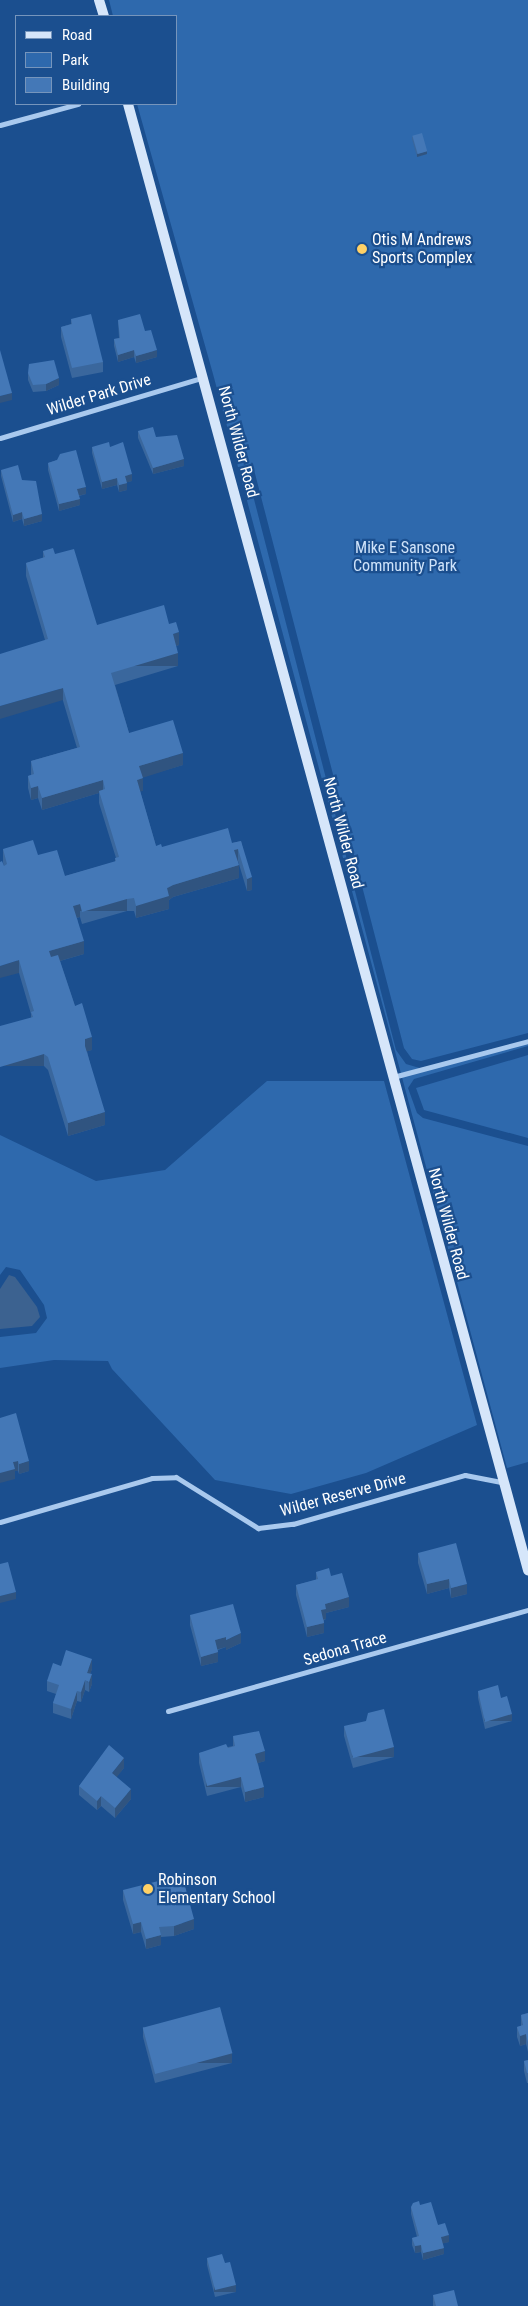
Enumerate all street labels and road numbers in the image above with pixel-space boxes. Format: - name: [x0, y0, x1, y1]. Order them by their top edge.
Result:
- street label: Wilder Park Drive: [45, 370, 153, 420]
- street label: North Wilder Road: [214, 384, 262, 500]
- street label: North Wilder Road: [319, 775, 367, 891]
- street label: North Wilder Road: [424, 1166, 472, 1282]
- street label: Wilder Reserve Drive: [278, 1469, 408, 1521]
- street label: Sedona Trace: [301, 1628, 389, 1670]

